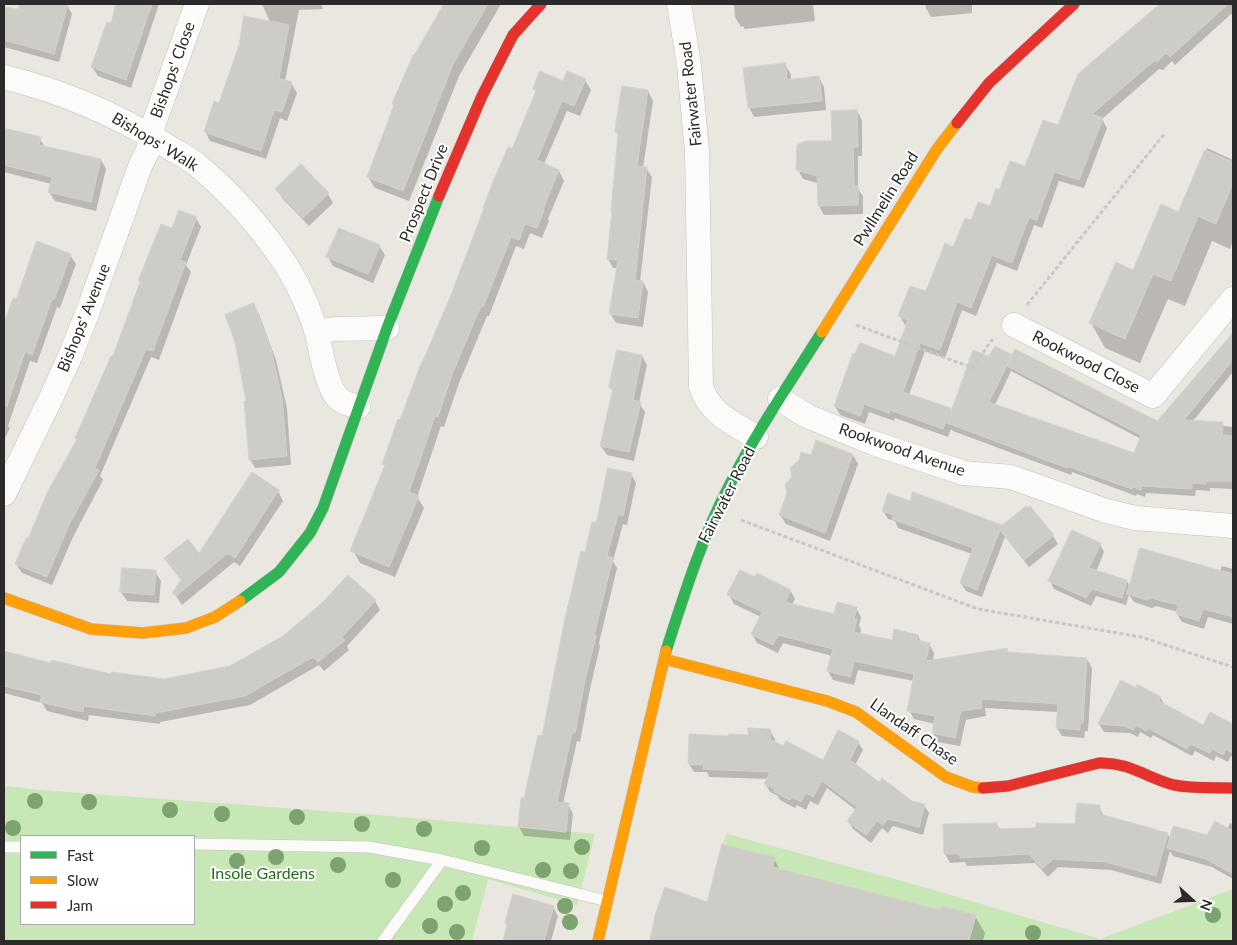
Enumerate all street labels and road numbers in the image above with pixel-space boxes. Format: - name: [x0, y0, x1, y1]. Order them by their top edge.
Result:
- street label: Bishops' Close: [147, 19, 199, 121]
- street label: Fairwater Road: [676, 41, 706, 147]
- street label: Bishops' Walk: [108, 109, 202, 175]
- street label: Prospect Drive: [396, 141, 452, 245]
- street label: Pwllmelin Road: [849, 148, 923, 250]
- street label: Bishops' Avenue: [54, 261, 114, 375]
- street label: Rookwood Close: [1029, 327, 1143, 397]
- street label: Rookwood Avenue: [836, 419, 968, 481]
- street label: Fairwater Road: [695, 444, 759, 546]
- street label: Llandaff Chase: [866, 694, 962, 770]

